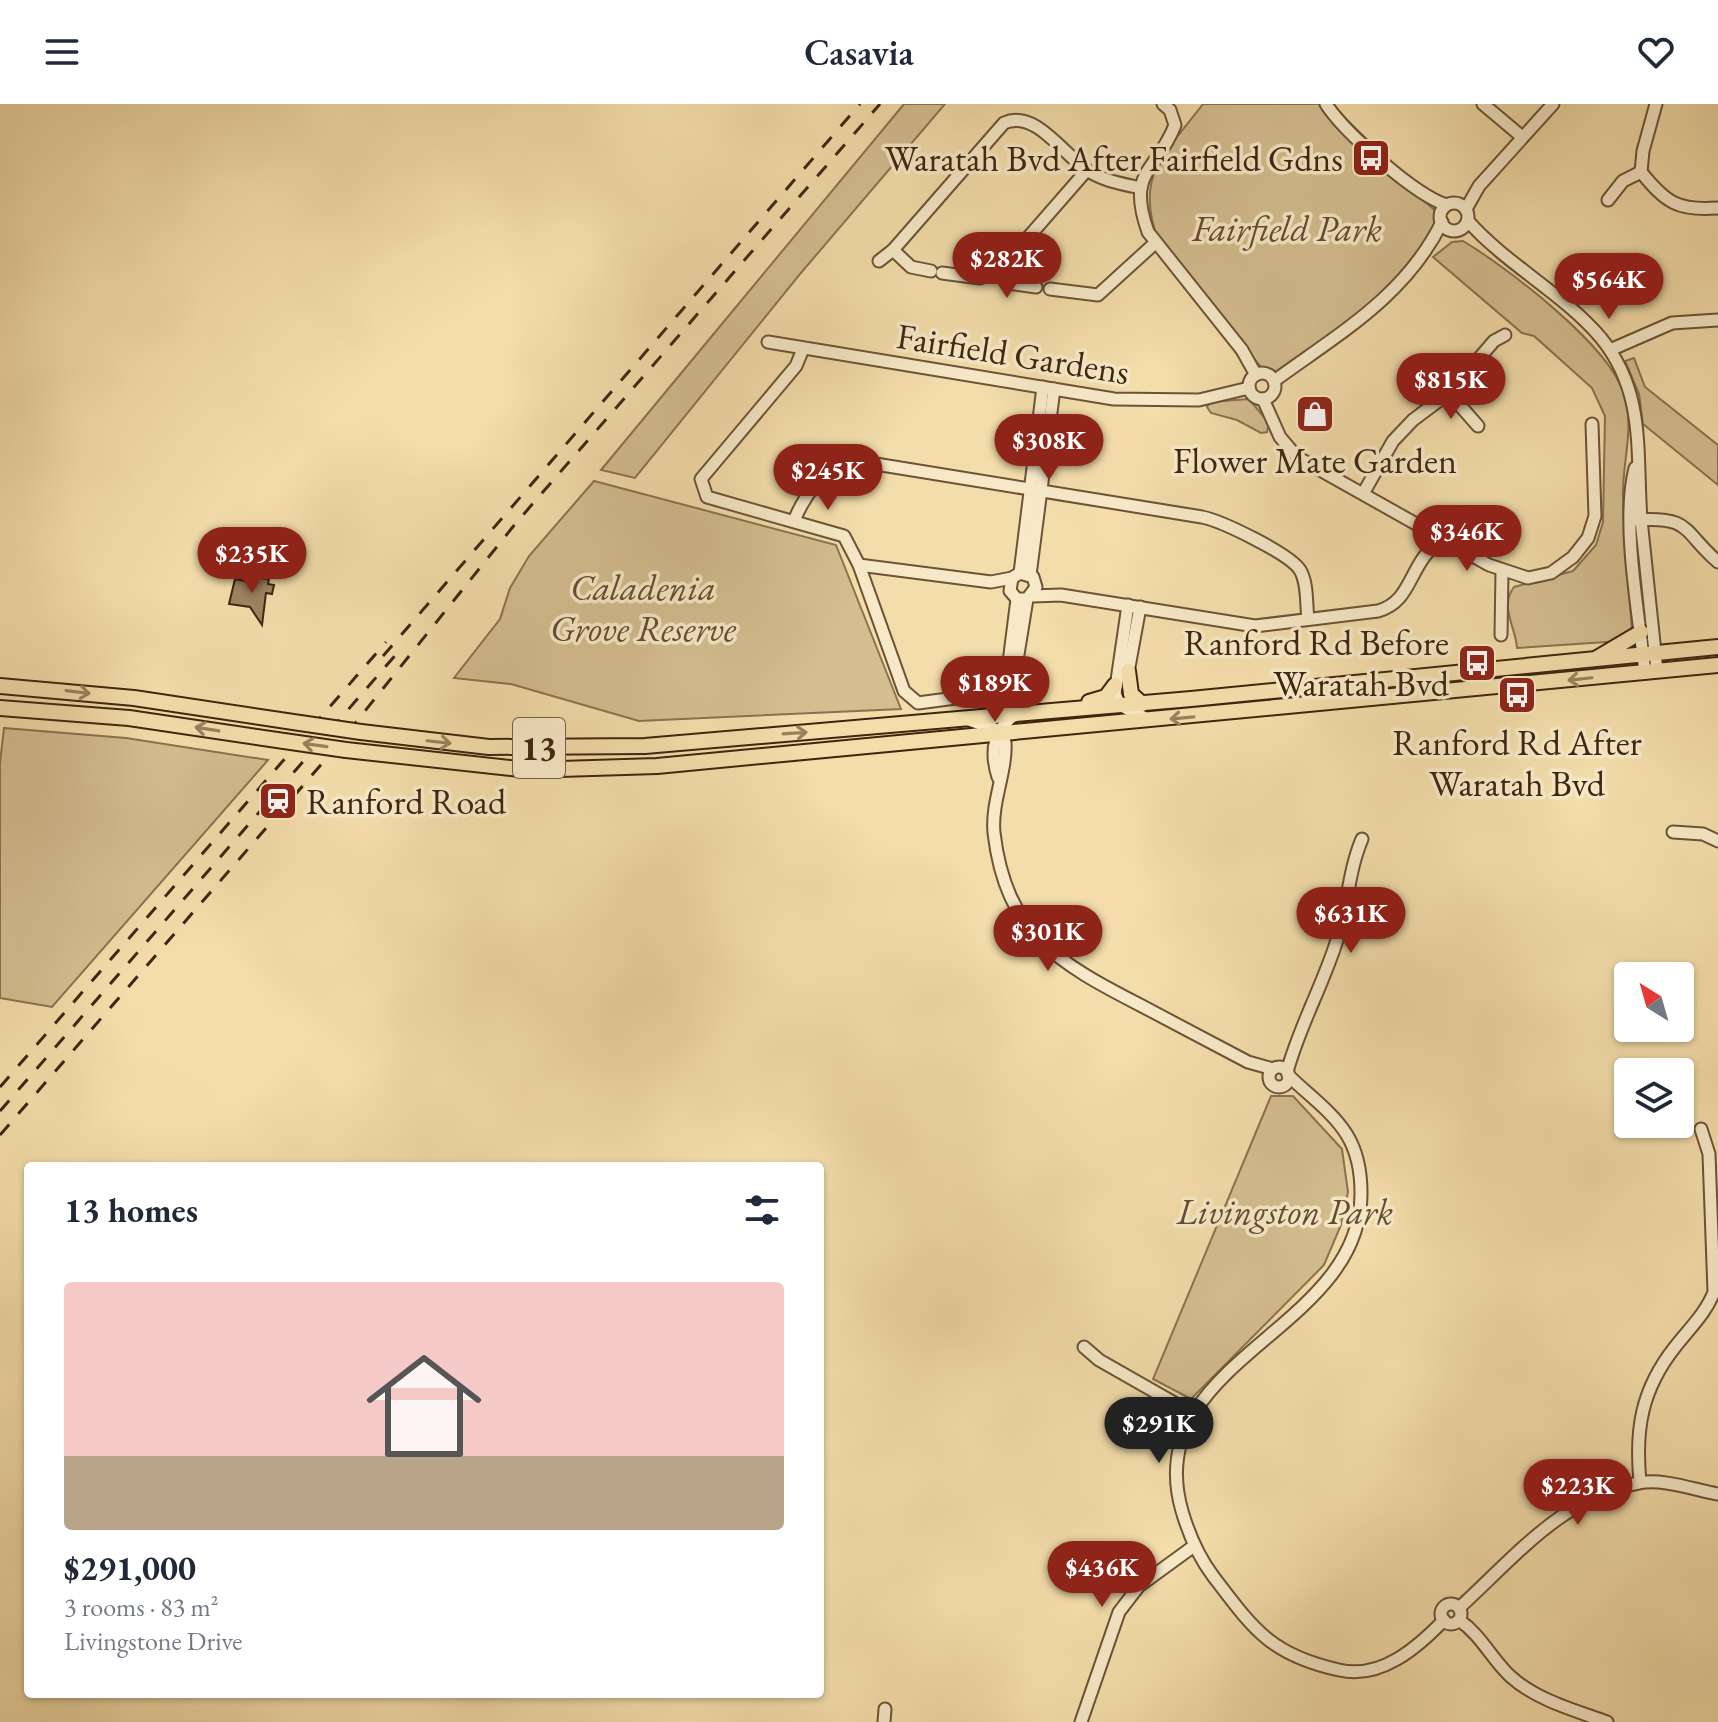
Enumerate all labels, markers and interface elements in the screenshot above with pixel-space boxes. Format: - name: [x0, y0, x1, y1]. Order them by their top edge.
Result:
- text: Casavia: [804, 29, 914, 76]
- icon: menu: [40, 30, 84, 74]
- icon: heart: [1634, 30, 1678, 74]
- place label: Waratah Bvd After Fairfield Gdns: [885, 135, 1343, 182]
- bus stop icon: Waratah Bvd After Fairfield Gdns: [1350, 137, 1392, 179]
- park label: Fairfield Park: [1191, 205, 1382, 252]
- pin: $282K: [951, 232, 1063, 300]
- text: $282K: [970, 241, 1044, 275]
- pin: $564K: [1553, 253, 1665, 321]
- text: $564K: [1572, 262, 1646, 296]
- street label: Fairfield Gardens: [893, 312, 1133, 395]
- pin: $815K: [1395, 353, 1507, 421]
- text: $815K: [1414, 362, 1488, 396]
- shop icon: Flower Mate Garden: [1294, 393, 1336, 435]
- pin: $308K: [993, 414, 1105, 482]
- text: $308K: [1012, 423, 1086, 457]
- place label: Flower Mate Garden: [1173, 437, 1457, 484]
- pin: $245K: [772, 444, 884, 512]
- text: $245K: [791, 453, 865, 487]
- pin: $346K: [1411, 505, 1523, 573]
- text: $346K: [1430, 514, 1504, 548]
- pin: $235K: [196, 527, 308, 595]
- text: $235K: [215, 536, 289, 570]
- park label: Caladenia Grove Reserve: [550, 564, 737, 652]
- place label: Ranford Rd Before Waratah Bvd: [1183, 619, 1450, 707]
- bus stop icon: Ranford Rd Before Waratah Bvd: [1456, 642, 1498, 684]
- pin: $189K: [939, 656, 1051, 724]
- text: $189K: [958, 665, 1032, 699]
- one-way arrow: [1567, 672, 1594, 687]
- bus stop icon: Ranford Rd After Waratah Bvd: [1496, 674, 1538, 716]
- one-way arrow: [64, 684, 91, 699]
- one-way arrow: [1169, 710, 1196, 725]
- road number: 13: [513, 718, 565, 778]
- place label: Ranford Rd After Waratah Bvd: [1392, 719, 1642, 807]
- one-way arrow: [195, 721, 220, 736]
- one-way arrow: [781, 725, 808, 740]
- one-way arrow: [425, 734, 452, 749]
- one-way arrow: [302, 738, 329, 753]
- place label: Ranford Road: [306, 778, 507, 825]
- station icon: Ranford Road: [257, 780, 299, 822]
- pin: $631K: [1295, 887, 1407, 955]
- text: $631K: [1314, 896, 1388, 930]
- pin: $301K: [992, 905, 1104, 973]
- text: $301K: [1011, 914, 1085, 948]
- north arrow: [1614, 962, 1694, 1042]
- map controls: [1614, 962, 1694, 1138]
- button: layers: [1614, 1058, 1694, 1138]
- text: 13 homes: [64, 1188, 198, 1232]
- icon: filters: [740, 1188, 784, 1232]
- park label: Livingston Park: [1176, 1188, 1393, 1235]
- icon: home: [352, 1334, 496, 1478]
- pin: $291K: [1103, 1397, 1215, 1465]
- text: $291K: [1122, 1406, 1196, 1440]
- pin: $223K: [1522, 1459, 1634, 1527]
- text: $223K: [1541, 1468, 1615, 1502]
- pin: $436K: [1046, 1541, 1158, 1609]
- text: $291,000: [64, 1546, 196, 1590]
- text: $436K: [1065, 1550, 1139, 1584]
- text: 3 rooms · 83 m²: [64, 1590, 219, 1624]
- text: Livingstone Drive: [64, 1624, 242, 1658]

